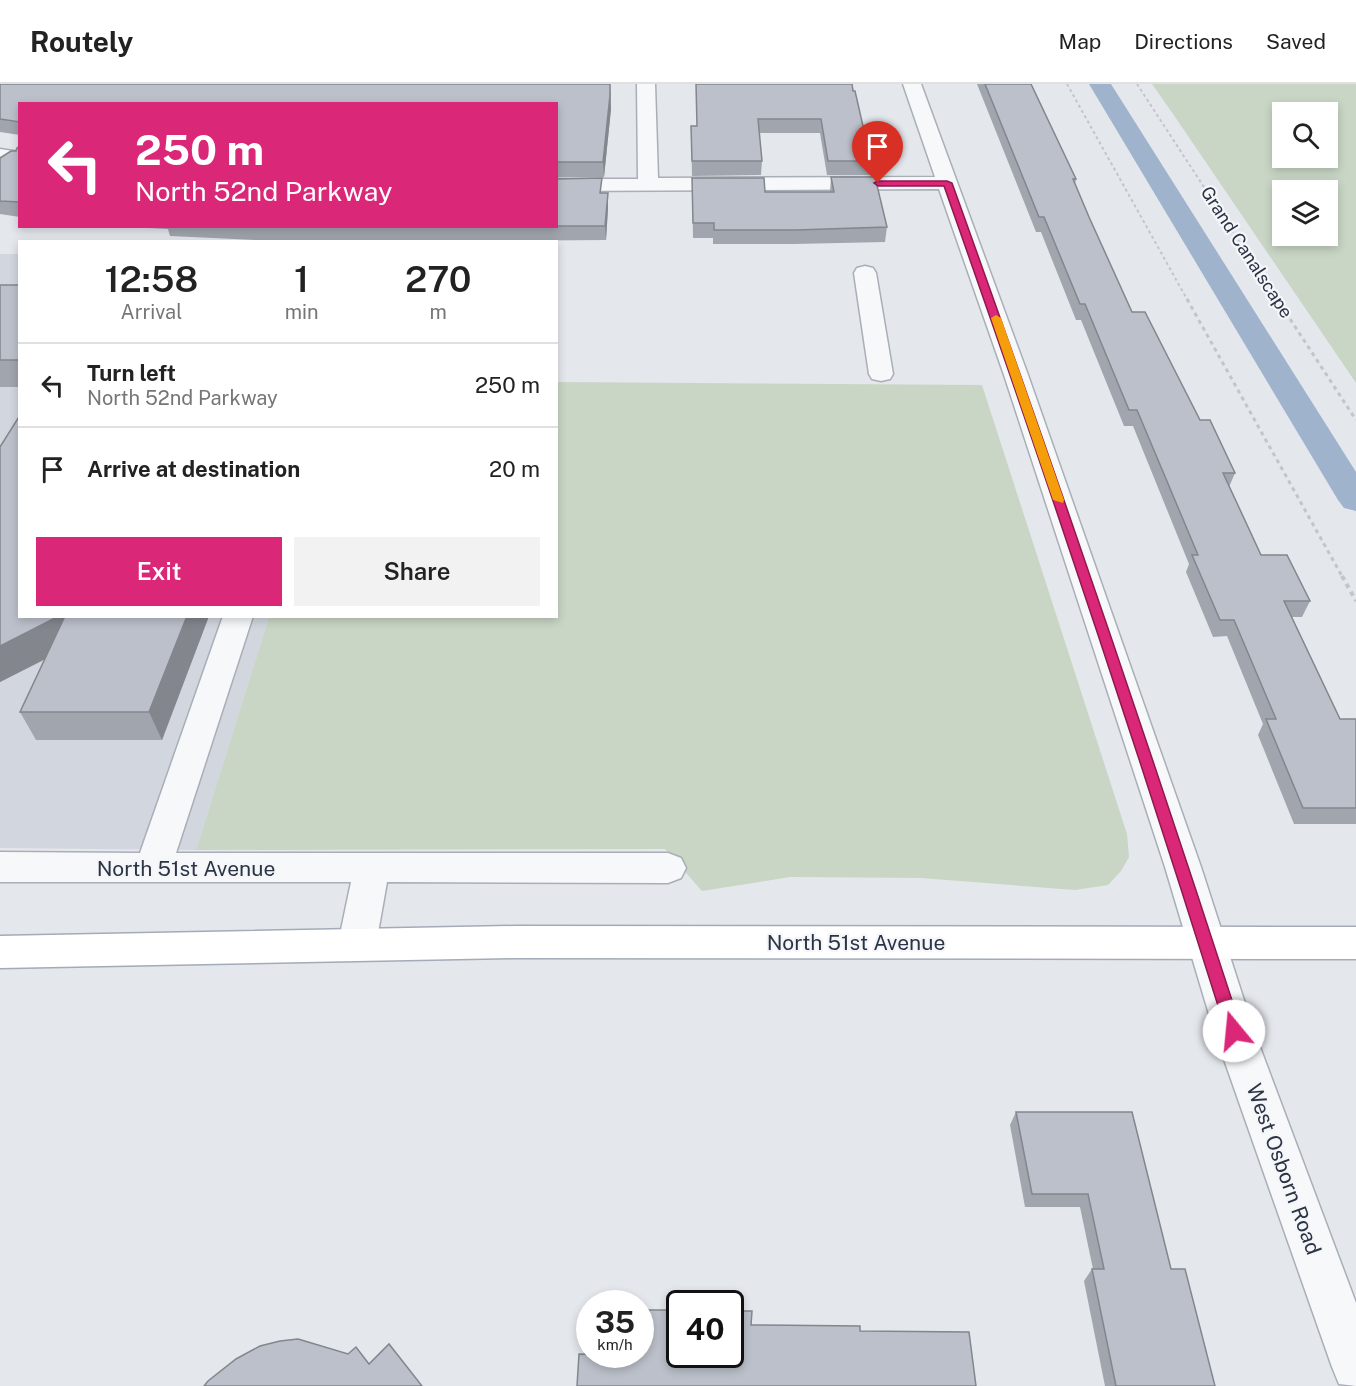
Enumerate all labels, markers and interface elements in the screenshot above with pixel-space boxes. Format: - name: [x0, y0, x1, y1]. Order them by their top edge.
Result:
- text: Routely: [30, 25, 133, 58]
- text: Map: [1059, 29, 1101, 54]
- text: Directions: [1134, 29, 1233, 54]
- text: Saved: [1266, 29, 1326, 54]
- map controls: [1272, 102, 1338, 246]
- button: search: [1272, 102, 1338, 168]
- pin: [852, 121, 903, 183]
- text: 250 m: [135, 125, 264, 174]
- icon: left: [36, 126, 114, 204]
- icon: arrive: [861, 130, 894, 163]
- text: North 52nd Parkway: [135, 175, 392, 207]
- button: layers: [1272, 180, 1338, 246]
- street label: Grand Canalscape: [1197, 182, 1297, 322]
- text: 12:58: [104, 258, 198, 300]
- text: 1: [294, 258, 309, 300]
- text: 270: [405, 258, 472, 300]
- text: Arrival: [120, 300, 182, 324]
- text: min: [285, 300, 319, 324]
- text: m: [430, 300, 447, 324]
- text: Turn left: [87, 360, 176, 386]
- icon: left: [36, 369, 69, 402]
- text: 250 m: [475, 372, 540, 398]
- text: North 52nd Parkway: [87, 386, 278, 410]
- icon: arrive: [36, 453, 69, 486]
- text: Arrive at destination: [87, 456, 300, 482]
- text: 20 m: [489, 456, 540, 482]
- button: Exit: [36, 537, 282, 606]
- button: Share: [294, 537, 540, 606]
- street label: North 51st Avenue: [97, 856, 275, 881]
- street label: North 51st Avenue: [767, 930, 945, 955]
- position arrow: [1202, 999, 1266, 1063]
- street label: West Osborn Road: [1241, 1080, 1327, 1258]
- speed limit sign: 40: [666, 1290, 744, 1368]
- text: 35: [595, 1304, 635, 1340]
- text: km/h: [597, 1336, 633, 1353]

